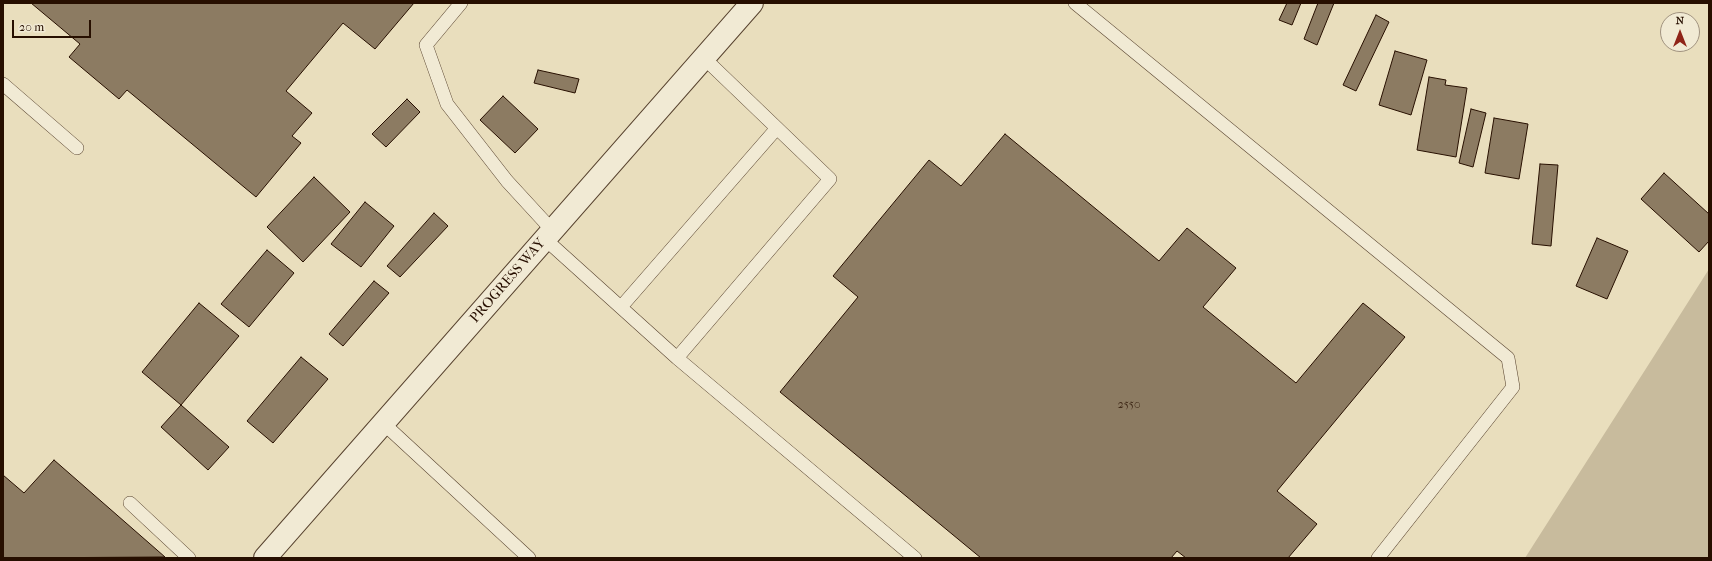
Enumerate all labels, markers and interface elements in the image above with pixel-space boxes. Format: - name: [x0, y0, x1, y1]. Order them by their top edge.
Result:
- scale bar: [14, 12, 93, 38]
- north arrow: [1660, 12, 1700, 52]
- text: N: [1676, 14, 1684, 27]
- text: 20 m: [19, 20, 44, 34]
- street label: PROGRESS WAY: [467, 235, 549, 327]
- house number: 2550: [1117, 398, 1141, 412]

